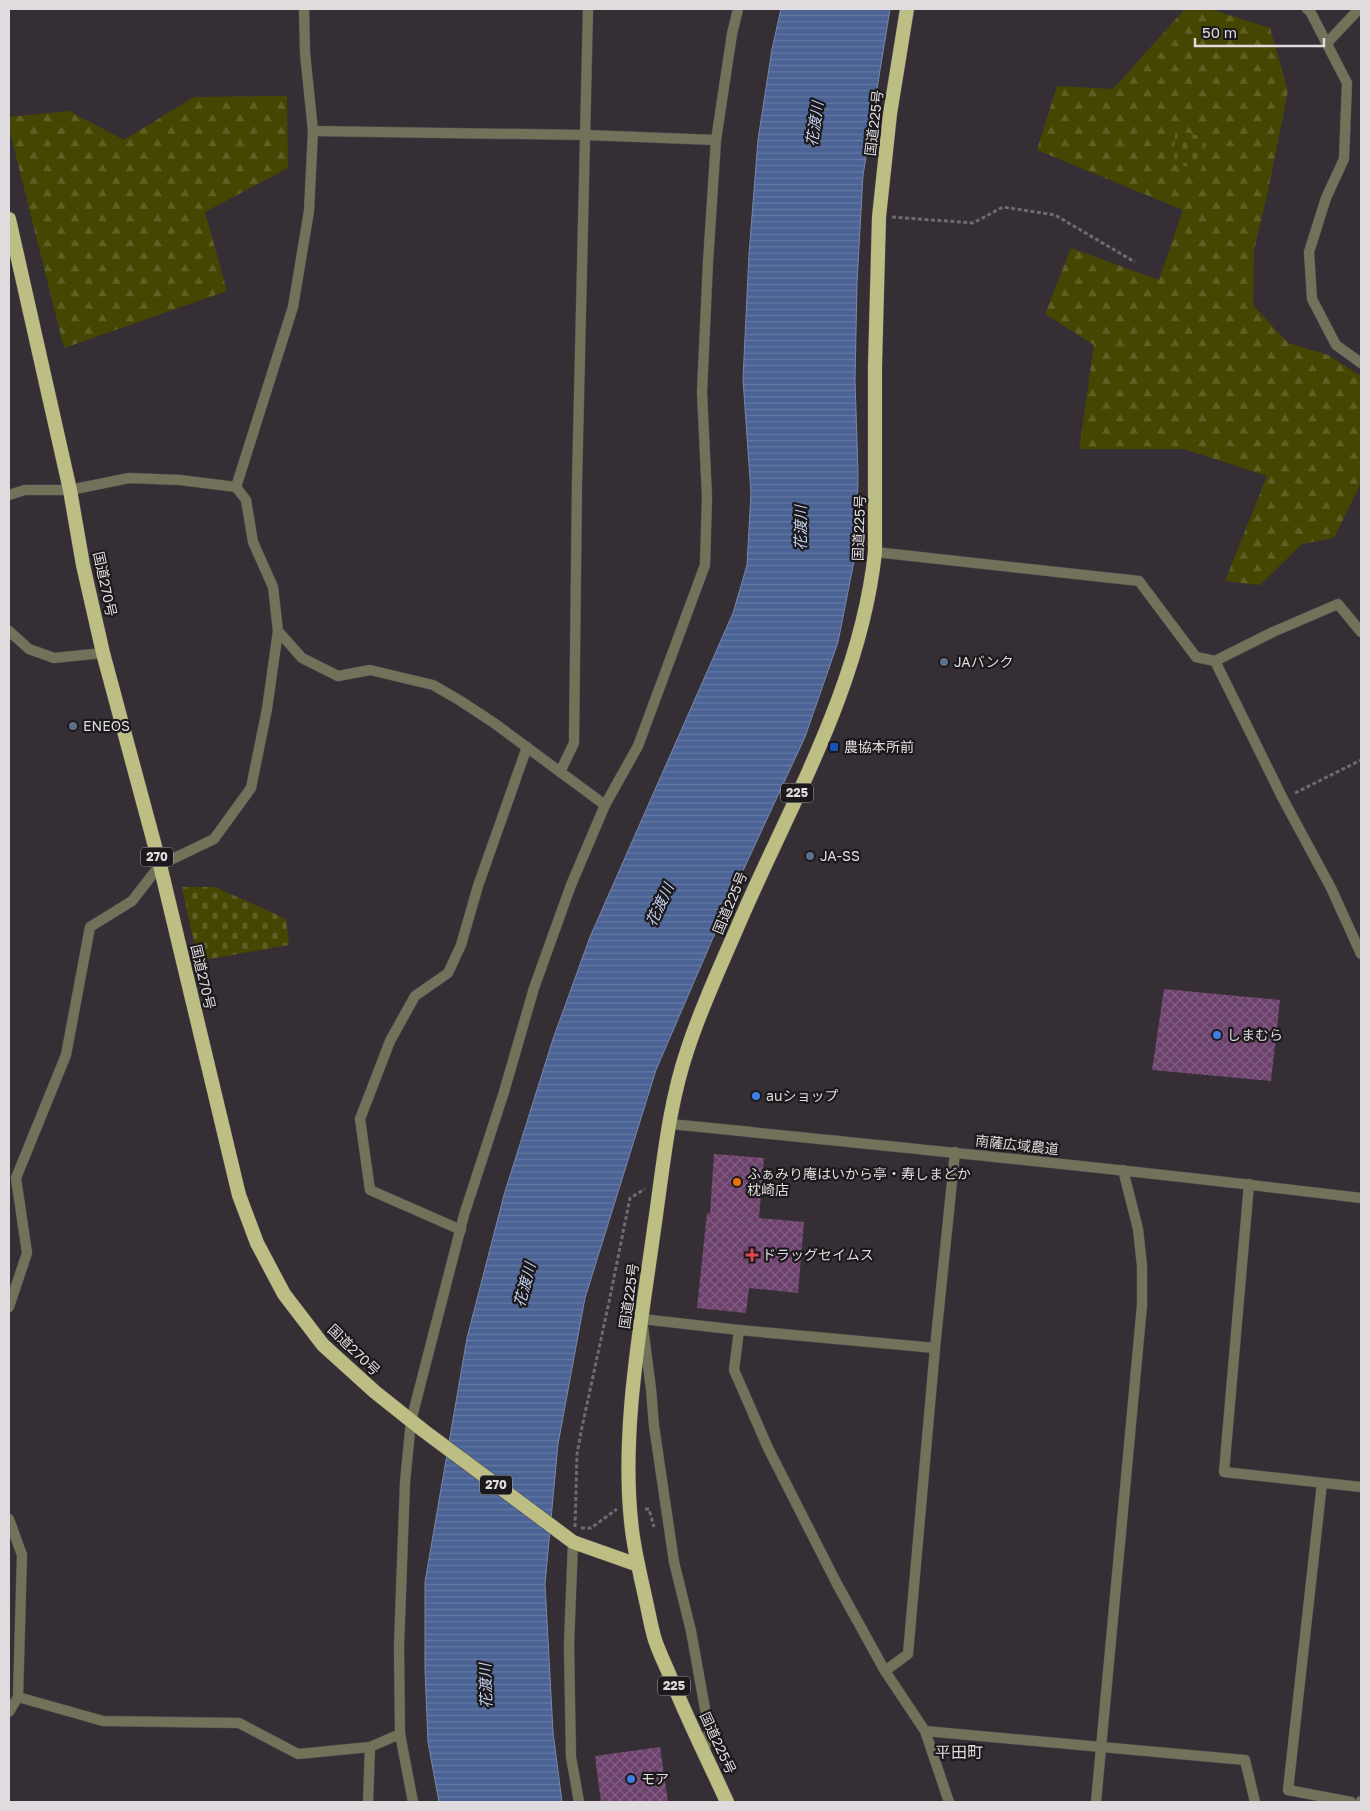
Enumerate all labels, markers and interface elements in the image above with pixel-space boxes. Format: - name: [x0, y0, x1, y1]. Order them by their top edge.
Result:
- scale bar: [1195, 15, 1324, 47]
- text: 50 m: [1202, 23, 1237, 41]
- street label: 国道225号: [861, 89, 886, 157]
- water label: 花渡川: [802, 98, 826, 147]
- street label: 国道225号: [849, 495, 868, 561]
- water label: 花渡川: [791, 504, 809, 551]
- street label: 国道270号: [90, 550, 121, 618]
- place label: JAバンク: [954, 653, 1013, 670]
- marker: JAバンク: [938, 656, 950, 668]
- place label: ENEOS: [83, 717, 130, 734]
- marker: ENEOS: [67, 720, 79, 732]
- place label: 農協本所前: [844, 738, 914, 755]
- marker: 農協本所前: [828, 741, 840, 753]
- road number: 225: [781, 784, 813, 802]
- place label: JA-SS: [820, 847, 860, 864]
- road number: 270: [141, 848, 173, 866]
- marker: JA-SS: [804, 850, 816, 862]
- street label: 国道225号: [709, 869, 750, 937]
- water label: 花渡川: [641, 879, 678, 929]
- street label: 国道270号: [188, 943, 219, 1011]
- place label: しまむら: [1227, 1026, 1283, 1043]
- marker: しまむら: [1211, 1029, 1223, 1041]
- place label: auショップ: [766, 1087, 838, 1104]
- marker: auショップ: [750, 1090, 762, 1102]
- street label: 南薩広域農道: [974, 1132, 1060, 1157]
- place label: ふぁみり庵はいから亭・寿しまどか 枕崎店: [747, 1165, 971, 1198]
- marker: ふぁみり庵はいから亭・寿しまどか 枕崎店: [731, 1176, 743, 1188]
- place label: ドラッグセイムス: [762, 1246, 874, 1263]
- marker: ドラッグセイムス: [746, 1249, 758, 1261]
- water label: 花渡川: [510, 1259, 539, 1309]
- street label: 国道225号: [615, 1262, 642, 1330]
- street label: 国道270号: [325, 1321, 384, 1379]
- road number: 270: [480, 1476, 512, 1494]
- water label: 花渡川: [475, 1661, 495, 1709]
- road number: 225: [658, 1676, 690, 1695]
- street label: 国道225号: [697, 1709, 740, 1776]
- district label: 平田町: [935, 1742, 983, 1762]
- place label: モア: [641, 1770, 669, 1787]
- marker: モア: [625, 1773, 637, 1785]

